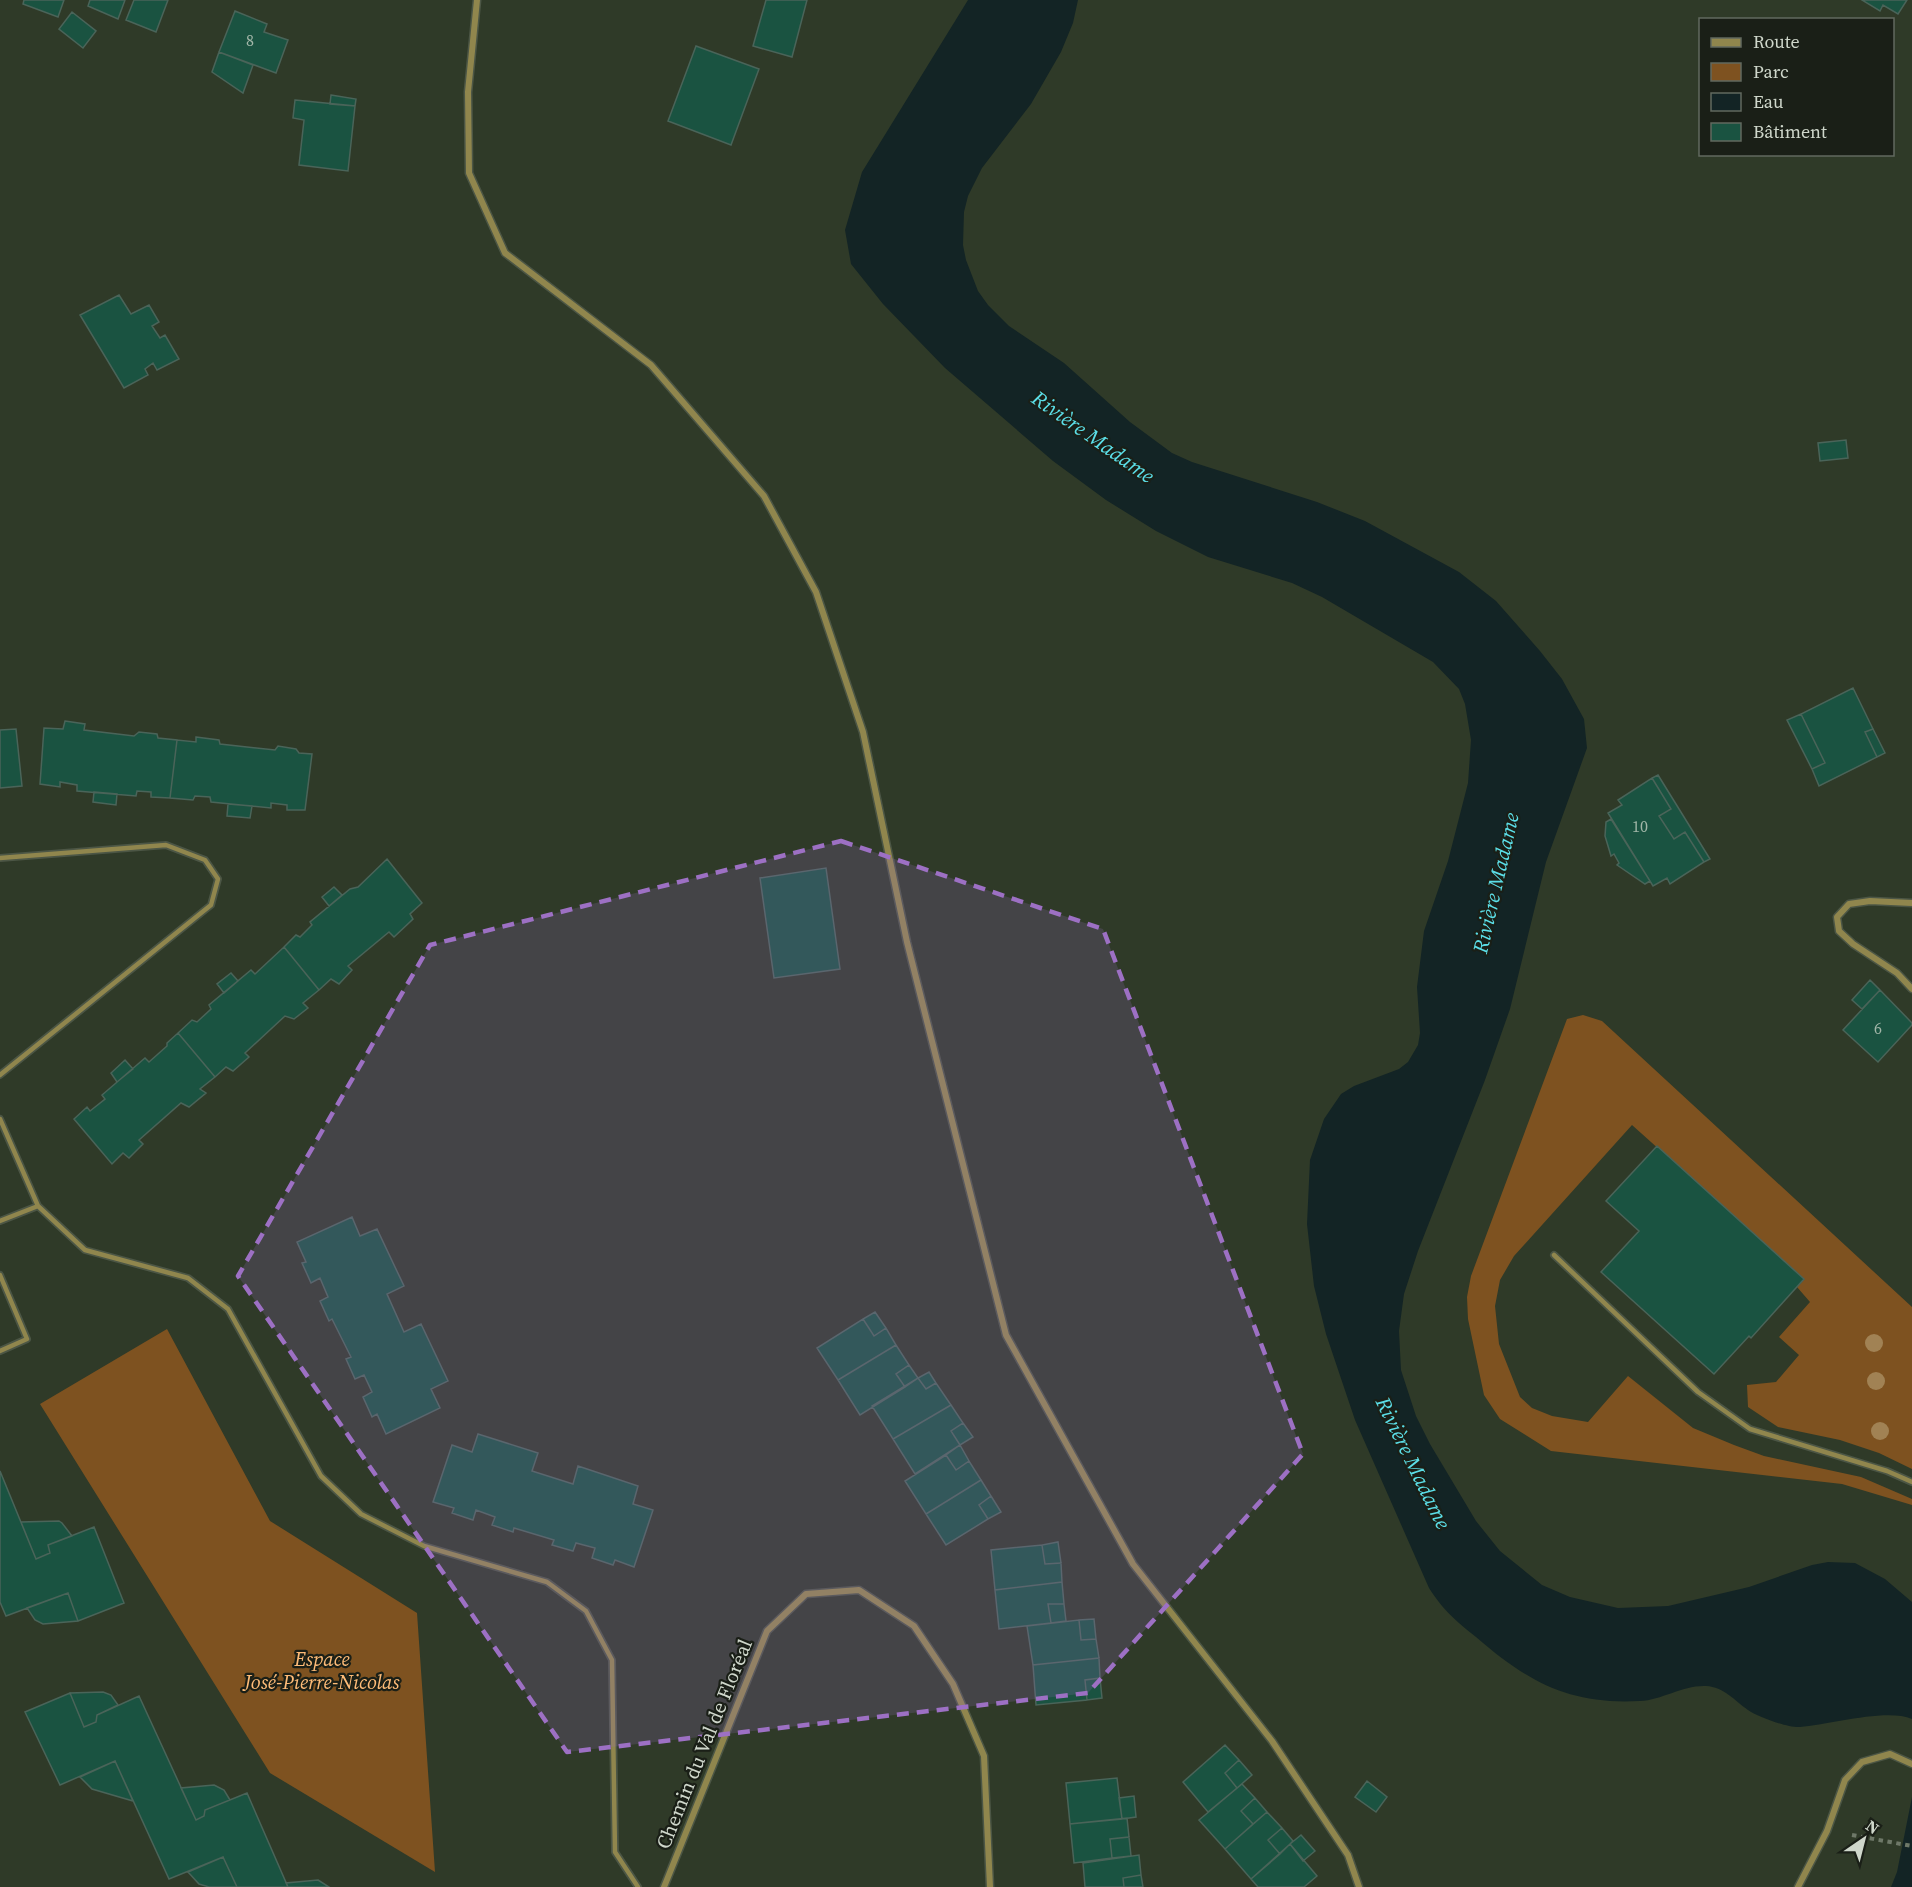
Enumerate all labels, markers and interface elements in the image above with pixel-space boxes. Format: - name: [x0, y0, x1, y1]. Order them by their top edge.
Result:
- legend: [1699, 18, 1894, 156]
- house number: 8: [246, 29, 254, 51]
- text: Route: [1753, 29, 1800, 54]
- text: Parc: [1753, 59, 1789, 84]
- text: Eau: [1753, 89, 1784, 114]
- text: Bâtiment: [1753, 119, 1827, 144]
- water label: Rivière Madame: [1025, 383, 1161, 490]
- water label: Rivière Madame: [1465, 809, 1526, 957]
- house number: 10: [1632, 815, 1648, 837]
- house number: 6: [1874, 1017, 1882, 1039]
- water label: Rivière Madame: [1369, 1391, 1458, 1534]
- street label: Chemin du Val de Floréal: [649, 1635, 759, 1853]
- park label: Espace José-Pierre-Nicolas: [241, 1645, 400, 1696]
- north arrow: [1834, 1809, 1894, 1869]
- text: N: [1862, 1814, 1884, 1839]

